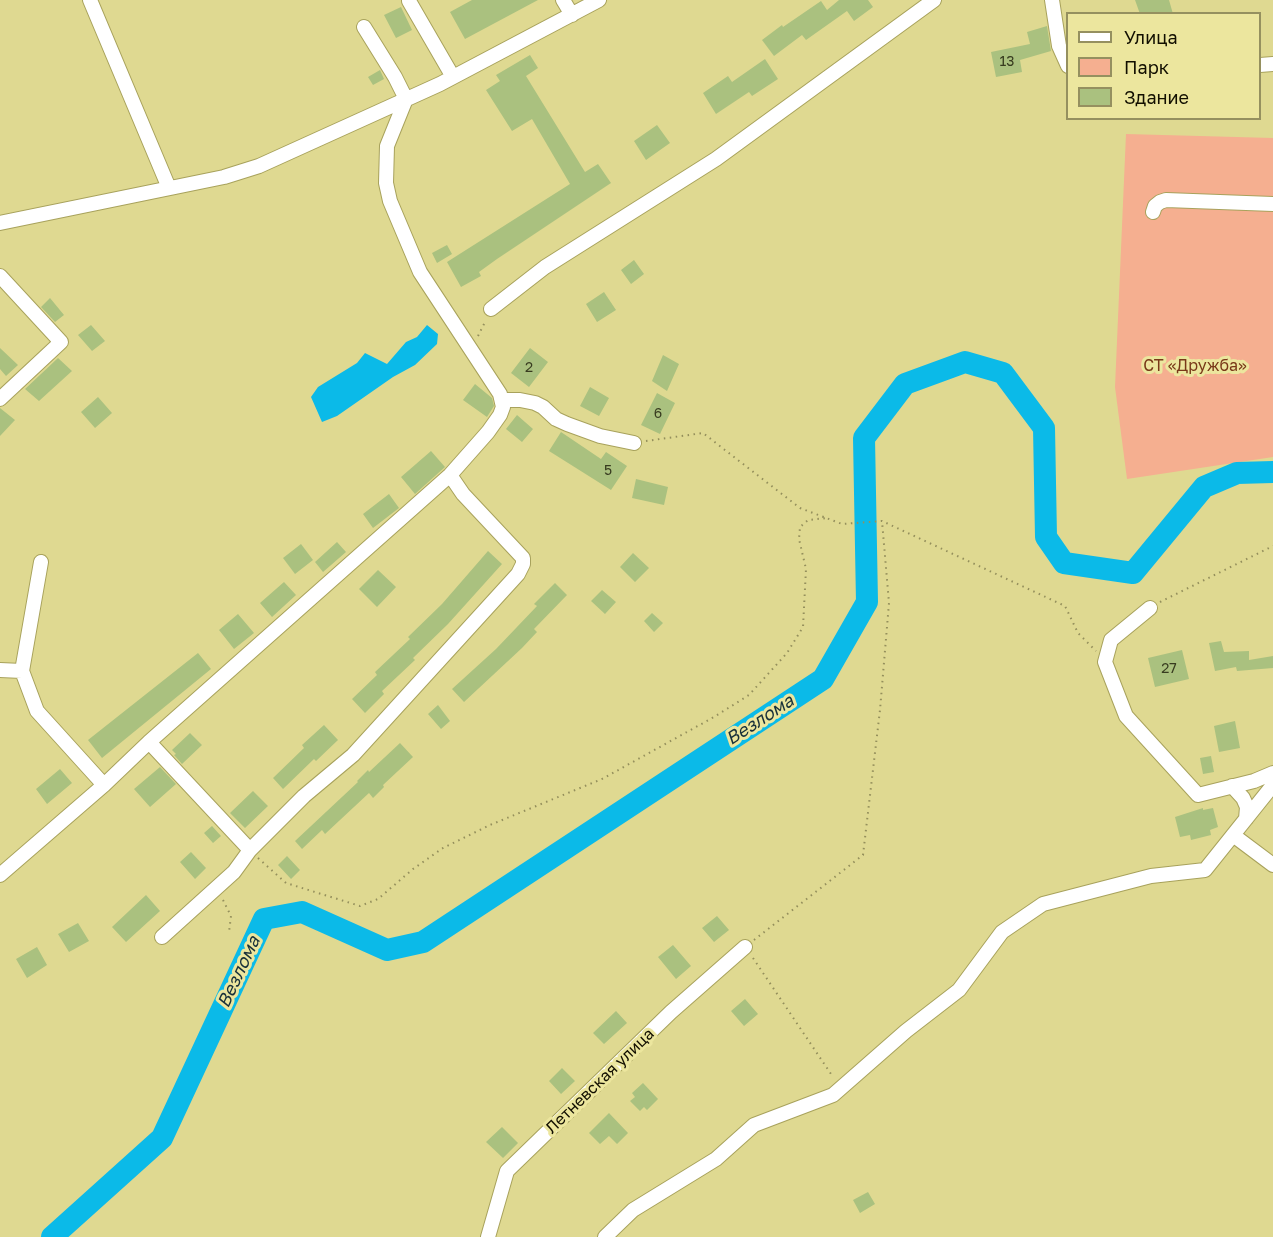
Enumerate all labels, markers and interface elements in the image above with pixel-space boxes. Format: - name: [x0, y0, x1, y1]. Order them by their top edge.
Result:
- legend: [1066, 12, 1261, 120]
- text: Улица: [1124, 26, 1178, 48]
- house number: 13: [1000, 54, 1014, 70]
- text: Парк: [1124, 56, 1169, 78]
- text: Здание: [1124, 86, 1189, 108]
- park label: СТ «Дружба»: [1143, 356, 1247, 376]
- house number: 2: [525, 360, 533, 376]
- house number: 6: [654, 406, 662, 422]
- house number: 5: [604, 463, 612, 479]
- house number: 27: [1161, 661, 1177, 677]
- water label: Везлома: [722, 690, 798, 750]
- water label: Везлома: [213, 933, 265, 1011]
- street label: Летневская улица: [542, 1024, 658, 1138]

